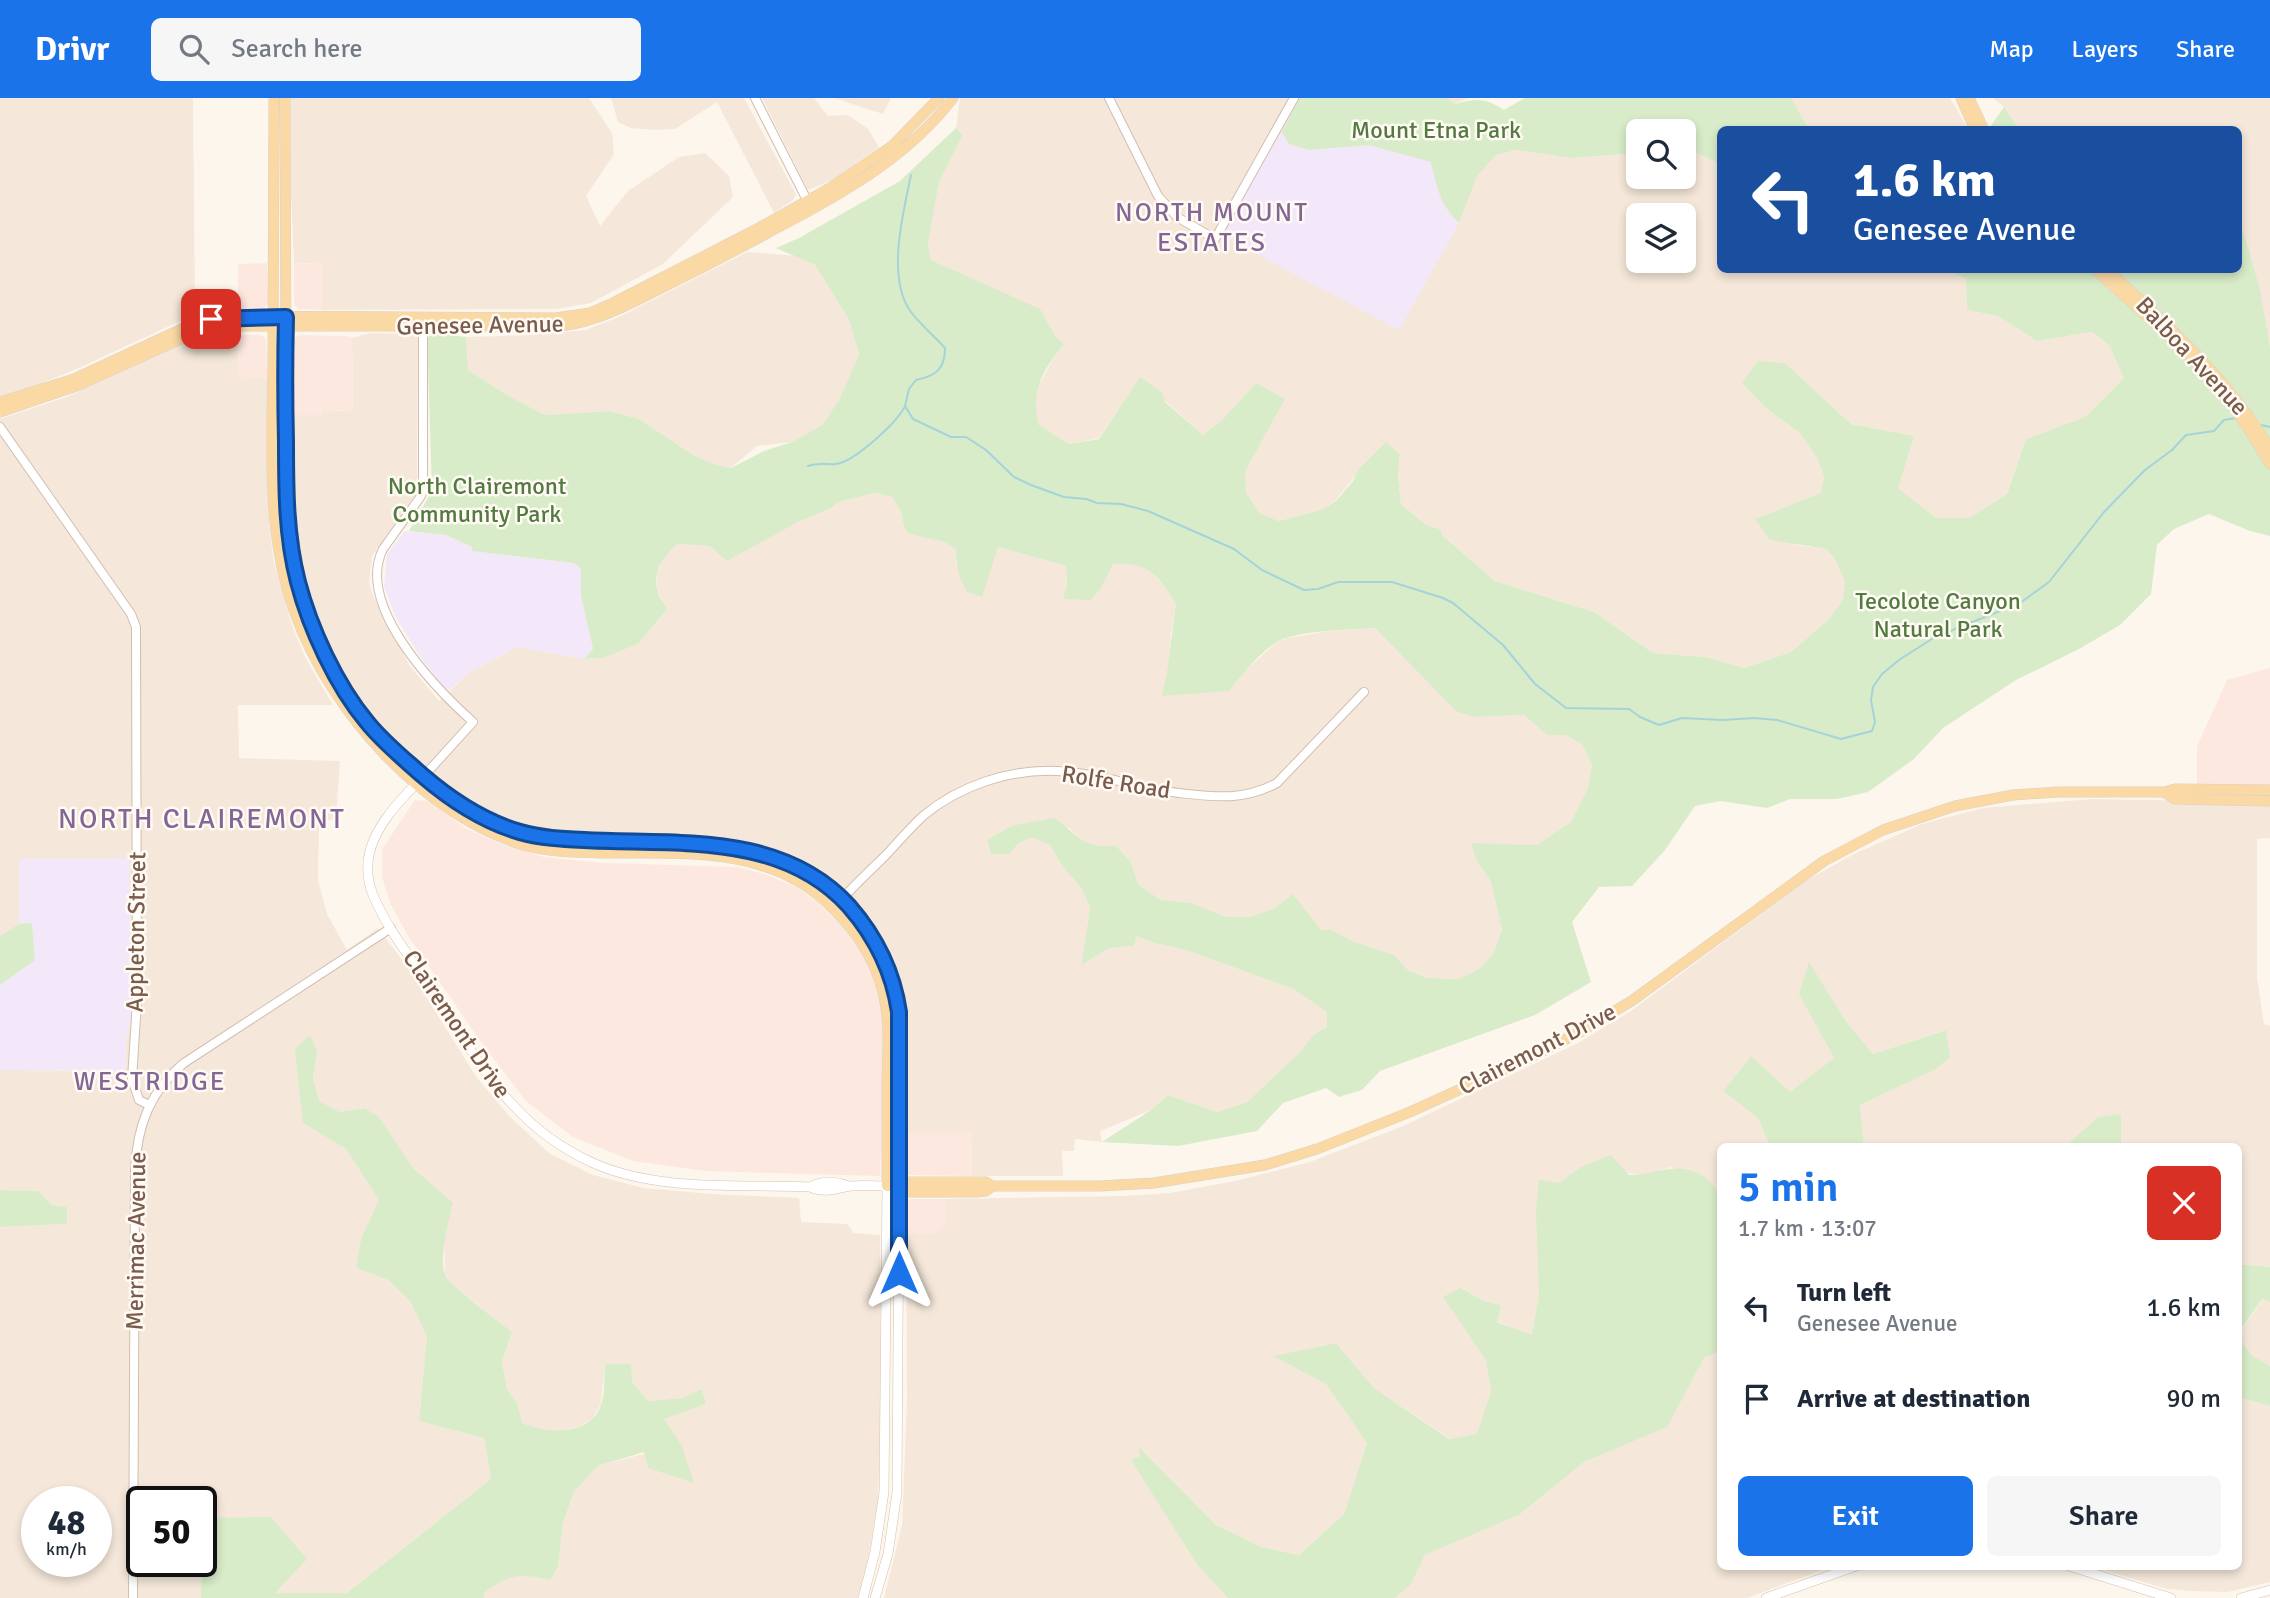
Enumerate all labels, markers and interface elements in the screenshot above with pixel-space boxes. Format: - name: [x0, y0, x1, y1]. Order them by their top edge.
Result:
- search box: [151, 18, 641, 81]
- text: Drivr: [35, 29, 109, 70]
- icon: search: [175, 30, 213, 68]
- text: Search here: [231, 33, 362, 65]
- text: Map: [1989, 34, 2034, 64]
- text: Layers: [2072, 34, 2138, 64]
- text: Share: [2176, 34, 2235, 64]
- park label: Mount Etna Park: [1351, 115, 1521, 145]
- map controls: [1626, 119, 1696, 273]
- button: search: [1626, 119, 1696, 189]
- text: 1.6 km: [1853, 150, 1996, 210]
- icon: left: [1738, 154, 1829, 245]
- district label: NORTH MOUNT ESTATES: [1115, 197, 1309, 259]
- button: layers: [1626, 203, 1696, 273]
- text: Genesee Avenue: [1853, 210, 2076, 249]
- pin: [181, 289, 241, 349]
- street label: Balboa Avenue: [2129, 290, 2255, 422]
- icon: arrive: [192, 300, 230, 338]
- street label: Genesee Avenue: [396, 309, 564, 341]
- park label: North Clairemont Community Park: [388, 471, 566, 529]
- park label: Tecolote Canyon Natural Park: [1855, 586, 2021, 644]
- street label: Rolfe Road: [1059, 759, 1173, 805]
- district label: NORTH CLAIREMONT: [58, 802, 346, 836]
- street label: Appleton Street: [120, 852, 152, 1012]
- street label: Clairemont Drive: [396, 944, 518, 1104]
- street label: Clairemont Drive: [1453, 996, 1621, 1102]
- district label: WESTRIDGE: [74, 1066, 226, 1098]
- street label: Merrimac Avenue: [119, 1151, 153, 1331]
- text: 5 min: [1738, 1162, 1839, 1213]
- button: close: [2147, 1166, 2221, 1240]
- text: 1.7 km · 13:07: [1738, 1214, 1877, 1243]
- position arrow: [862, 1236, 936, 1310]
- text: Turn left: [1797, 1277, 1891, 1309]
- icon: left: [1738, 1289, 1776, 1327]
- text: 1.6 km: [2147, 1292, 2221, 1324]
- text: Genesee Avenue: [1797, 1309, 1957, 1338]
- icon: arrive: [1738, 1380, 1776, 1418]
- text: Arrive at destination: [1797, 1383, 2030, 1415]
- text: 90 m: [2166, 1383, 2221, 1415]
- button: Exit: [1738, 1476, 1973, 1556]
- button: Share: [1987, 1476, 2221, 1556]
- speed limit sign: 50: [126, 1486, 217, 1577]
- text: 48: [48, 1501, 85, 1544]
- text: km/h: [46, 1538, 87, 1560]

